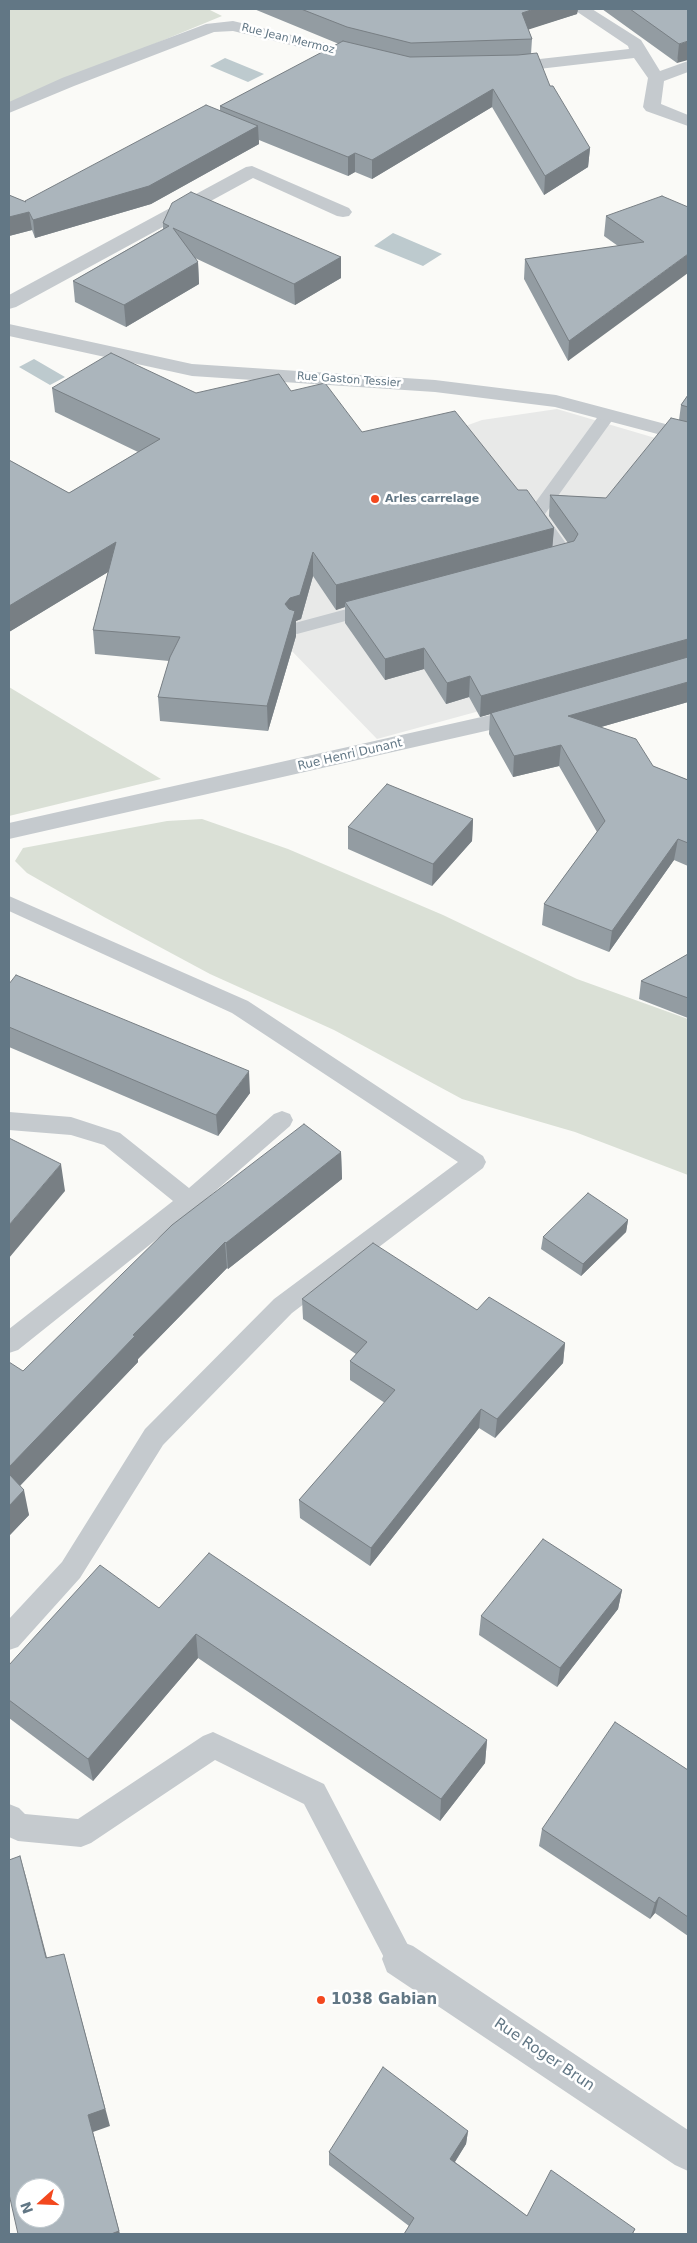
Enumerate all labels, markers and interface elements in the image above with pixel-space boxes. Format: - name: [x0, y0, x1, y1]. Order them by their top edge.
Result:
- street label: Rue Jean Mermoz: [240, 21, 336, 57]
- street label: Rue Gaston Tessier: [297, 370, 401, 390]
- place label: Arles carrelage: [385, 492, 479, 506]
- marker: Arles carrelage: [369, 493, 381, 505]
- street label: Rue Henri Dunant: [296, 736, 404, 774]
- place label: 1038 Gabian: [331, 1991, 437, 2009]
- marker: 1038 Gabian: [315, 1994, 327, 2006]
- street label: Rue Roger Brun: [490, 2015, 598, 2095]
- north arrow: [15, 2178, 65, 2228]
- text: N: [17, 2200, 36, 2216]

